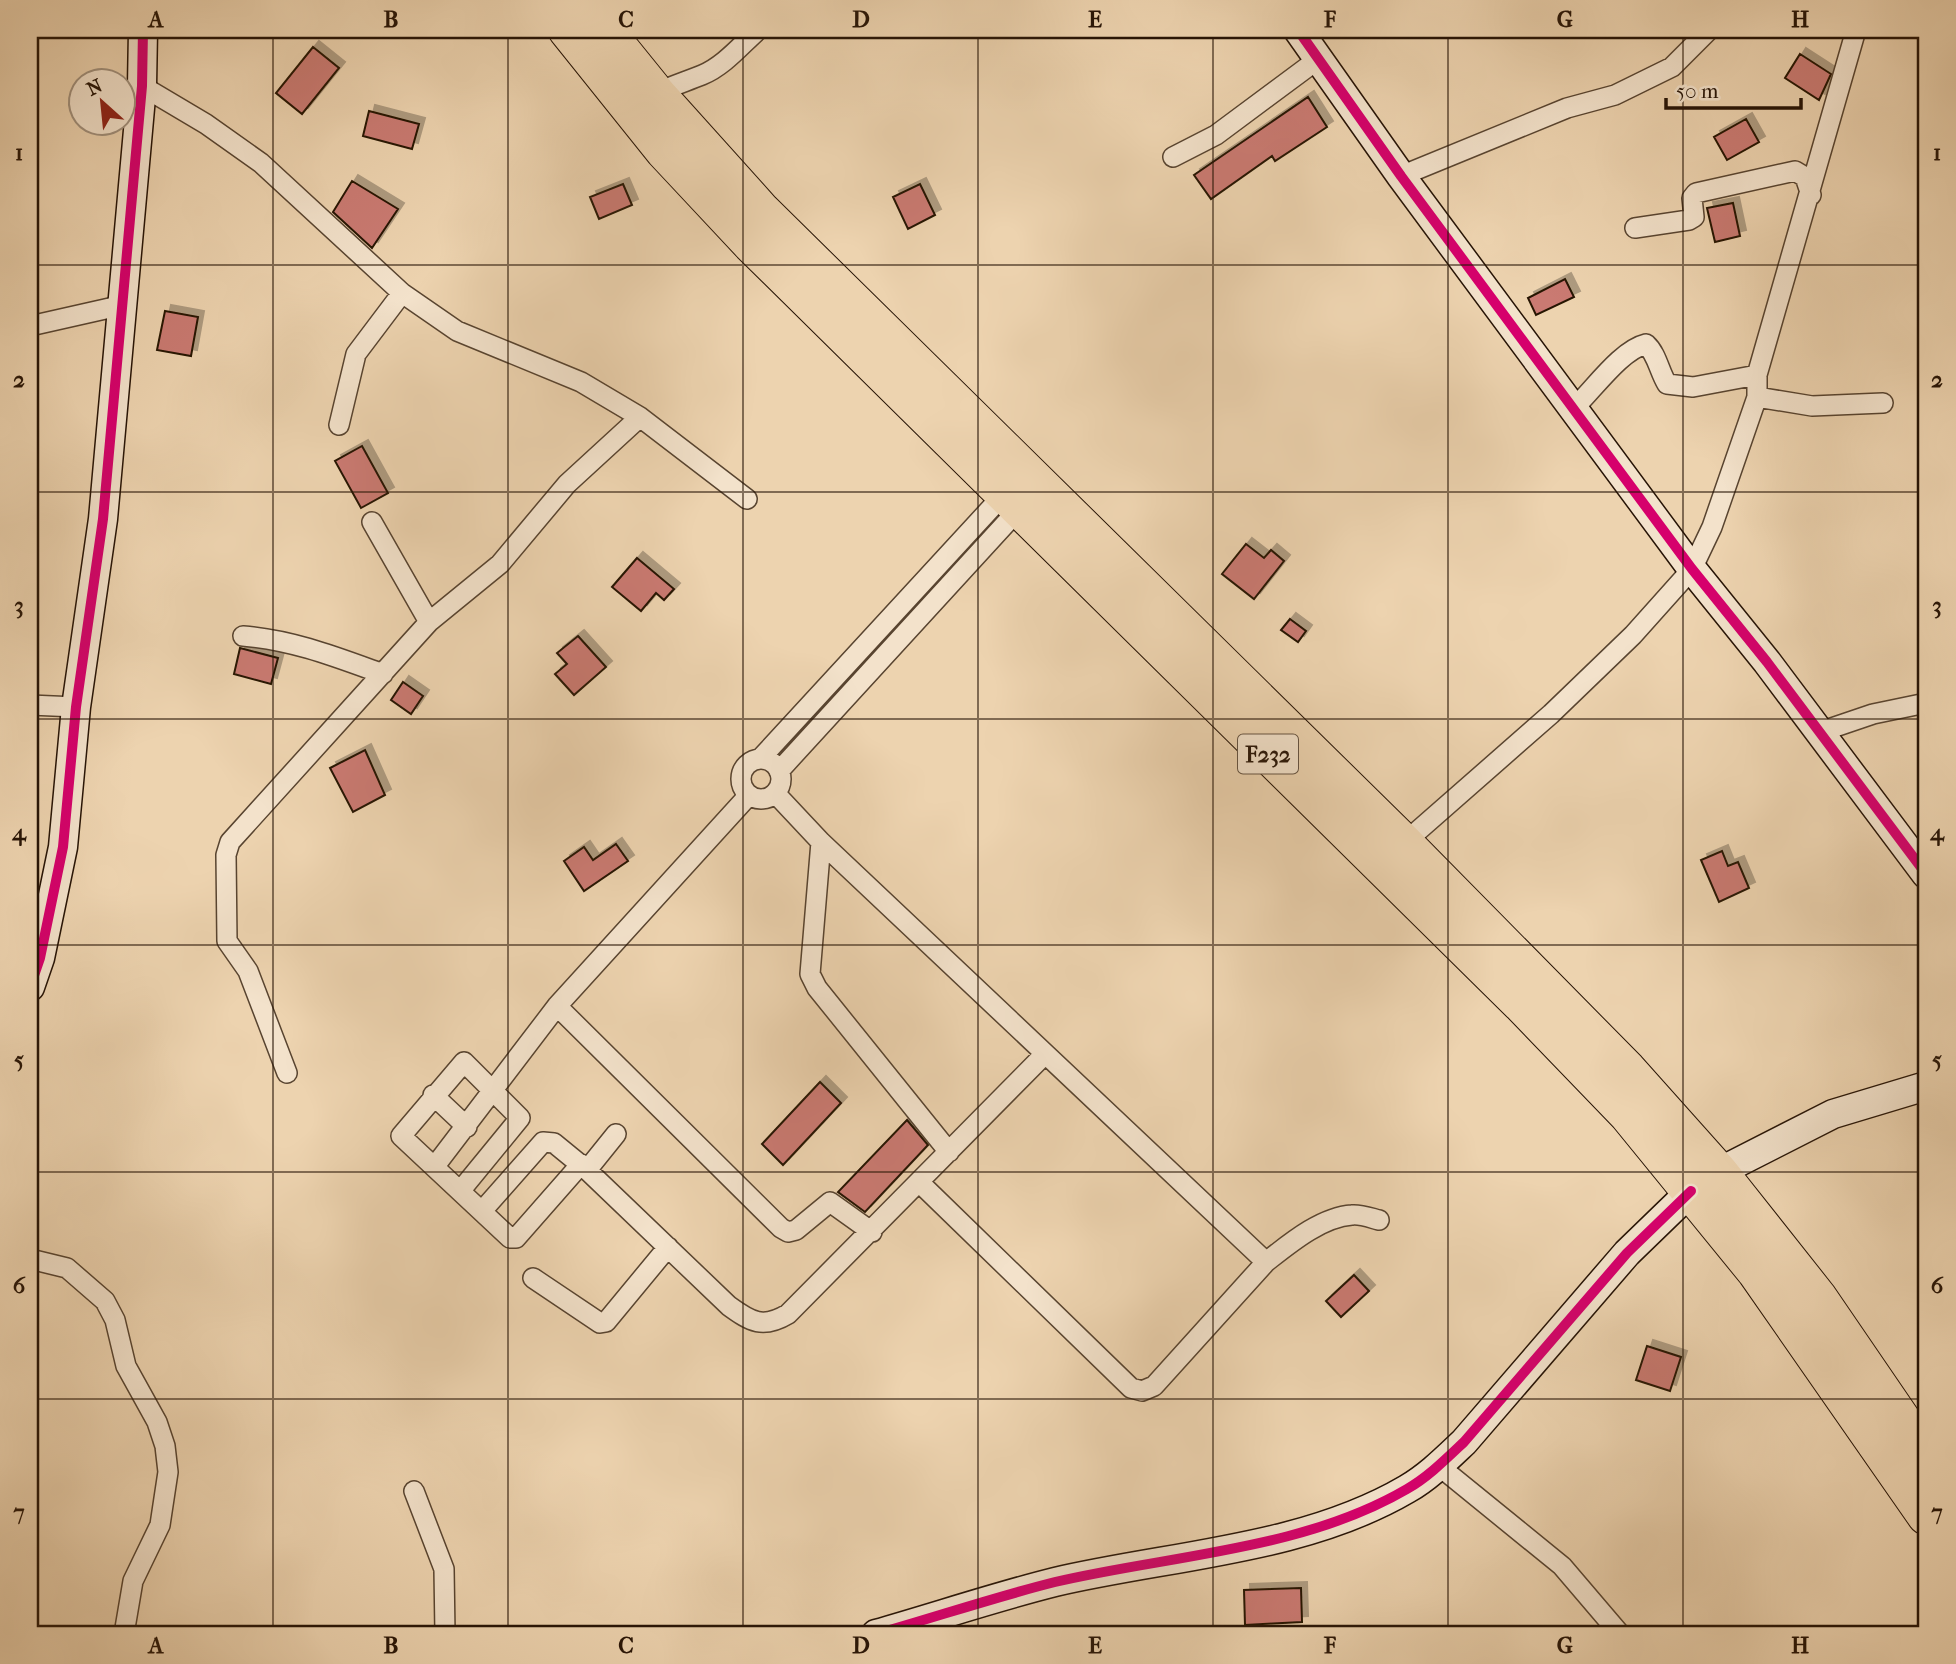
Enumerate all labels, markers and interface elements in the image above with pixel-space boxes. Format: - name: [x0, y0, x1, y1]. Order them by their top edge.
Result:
- text: A: [147, 6, 165, 33]
- text: B: [384, 6, 399, 33]
- text: C: [618, 6, 634, 33]
- text: D: [852, 6, 870, 33]
- text: E: [1088, 6, 1102, 33]
- text: F: [1323, 6, 1337, 33]
- text: G: [1557, 6, 1573, 33]
- text: H: [1791, 6, 1809, 33]
- north arrow: [66, 66, 136, 136]
- scale bar: [1666, 66, 1800, 110]
- text: N: [83, 74, 107, 101]
- text: 50 m: [1676, 79, 1719, 103]
- text: 1: [15, 139, 23, 166]
- text: 1: [1933, 139, 1941, 166]
- text: 2: [13, 366, 25, 393]
- text: 2: [1931, 366, 1943, 393]
- text: 3: [14, 592, 24, 619]
- text: 3: [1932, 592, 1942, 619]
- road number: F232: [1238, 734, 1298, 774]
- text: 4: [11, 819, 27, 846]
- text: 4: [1929, 819, 1945, 846]
- text: 5: [14, 1046, 24, 1073]
- text: 5: [1932, 1046, 1942, 1073]
- text: 6: [13, 1272, 26, 1299]
- text: 6: [1931, 1272, 1944, 1299]
- text: 7: [12, 1499, 25, 1526]
- text: 7: [1930, 1499, 1943, 1526]
- text: A: [147, 1632, 165, 1659]
- text: B: [384, 1632, 399, 1659]
- text: C: [618, 1632, 634, 1659]
- text: D: [852, 1632, 870, 1659]
- text: E: [1088, 1632, 1102, 1659]
- text: F: [1323, 1632, 1337, 1659]
- text: G: [1557, 1632, 1573, 1659]
- text: H: [1791, 1632, 1809, 1659]

